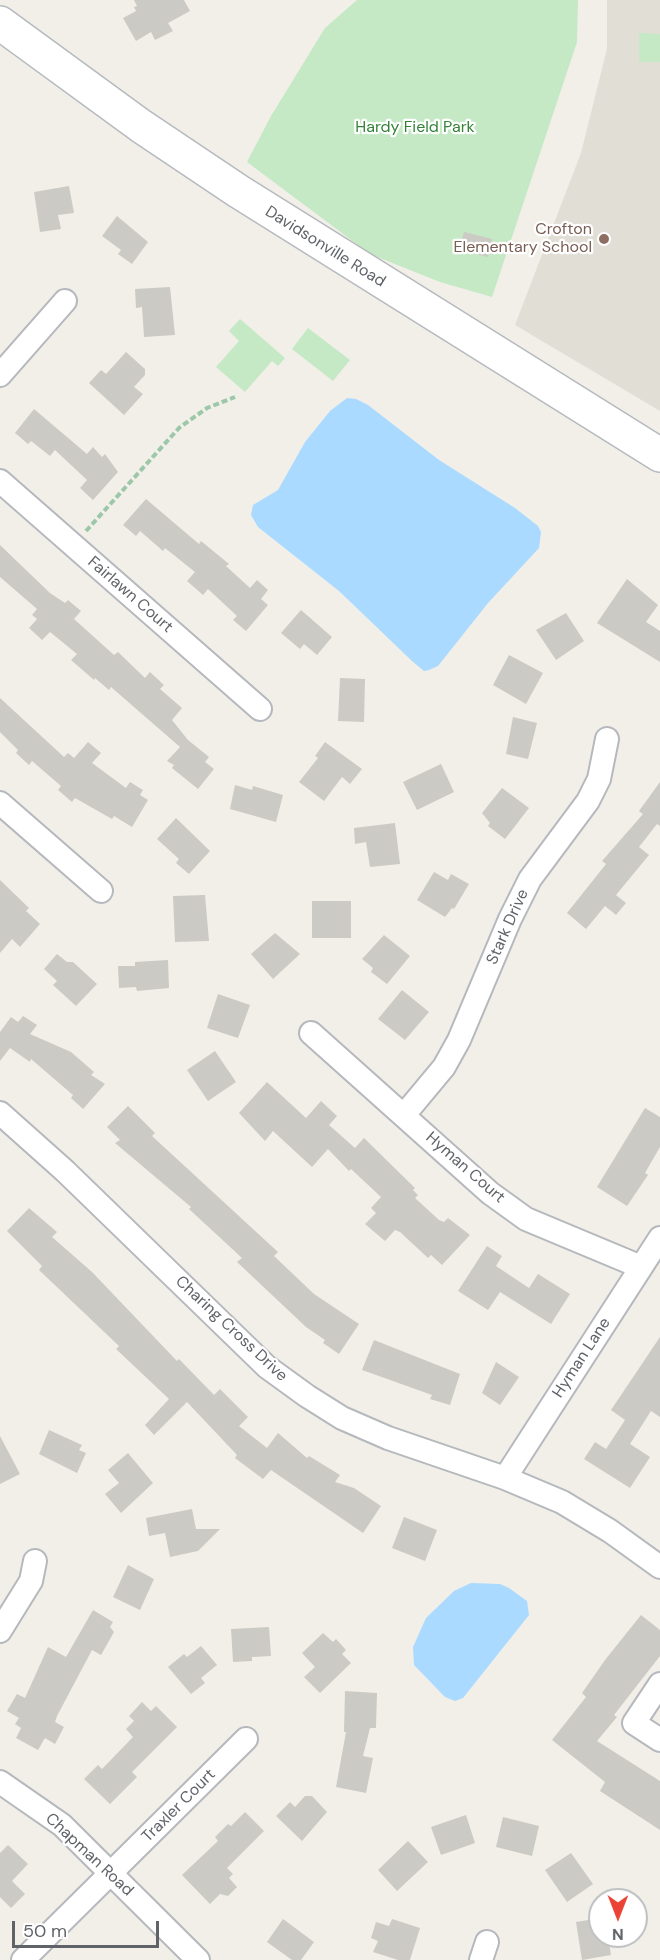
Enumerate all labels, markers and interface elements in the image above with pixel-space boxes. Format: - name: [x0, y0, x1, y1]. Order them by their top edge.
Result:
- park label: Hardy Field Park: [355, 118, 475, 138]
- street label: Davidsonville Road: [261, 202, 389, 292]
- place label: Crofton Elementary School: [454, 220, 592, 258]
- marker: Crofton Elementary School: [597, 232, 611, 246]
- street label: Fairlawn Court: [83, 553, 177, 637]
- street label: Stark Drive: [483, 886, 533, 968]
- street label: Hyman Court: [422, 1128, 508, 1208]
- street label: Charing Cross Drive: [171, 1272, 291, 1386]
- street label: Hyman Lane: [549, 1314, 615, 1402]
- street label: Traxler Court: [138, 1765, 220, 1847]
- street label: Chapman Road: [41, 1809, 137, 1901]
- north arrow: [588, 1888, 648, 1948]
- scale bar: [15, 1909, 162, 1947]
- text: 50 m: [23, 1919, 67, 1943]
- text: N: [612, 1924, 624, 1945]

